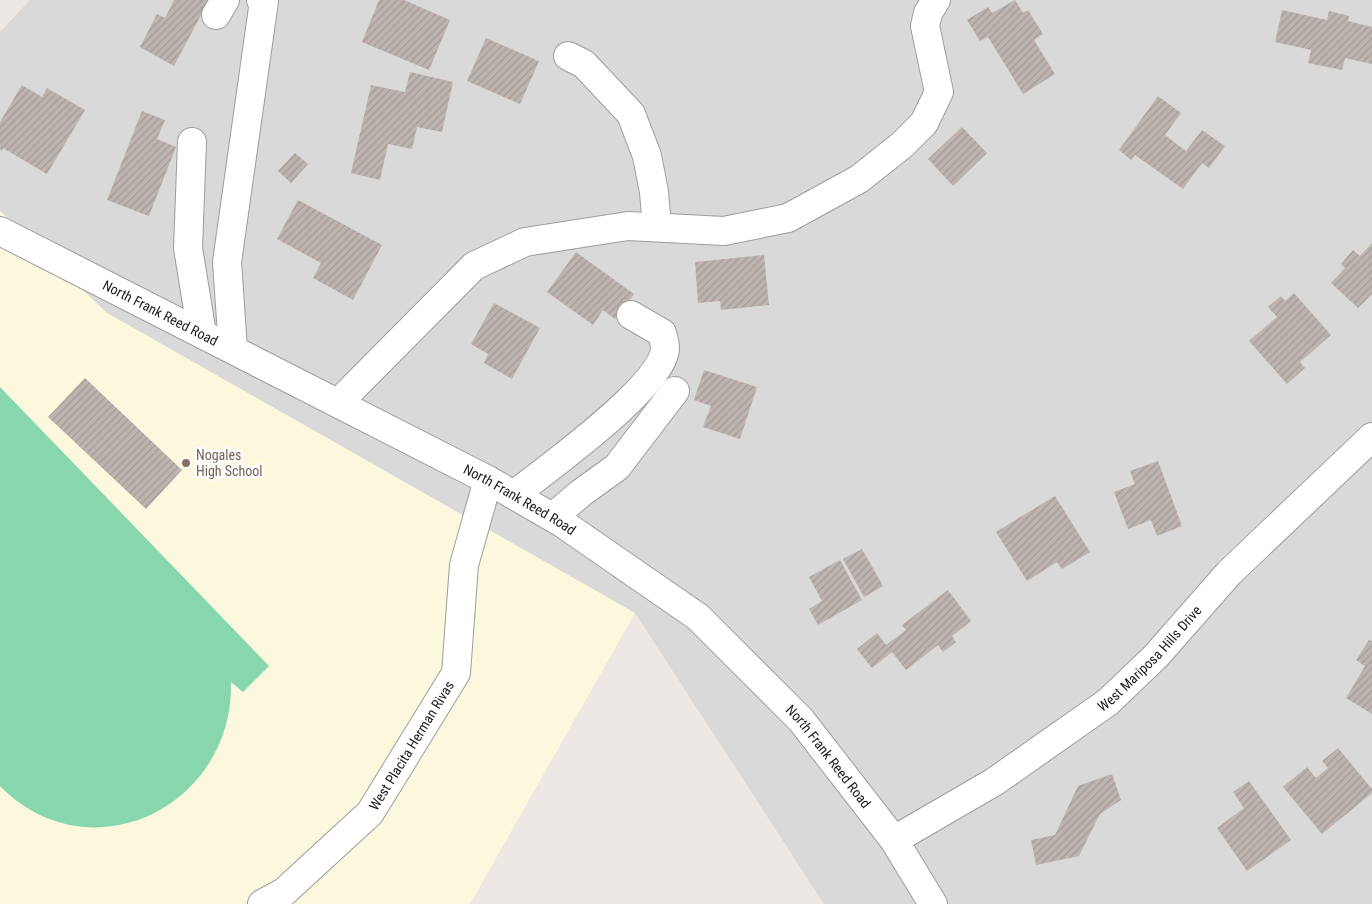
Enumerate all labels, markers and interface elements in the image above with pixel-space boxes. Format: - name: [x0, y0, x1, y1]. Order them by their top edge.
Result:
- street label: North Frank Reed Road: [100, 277, 221, 349]
- place label: Nogales High School: [196, 447, 263, 479]
- marker: Nogales High School: [180, 457, 192, 469]
- street label: North Frank Reed Road: [461, 461, 579, 538]
- street label: West Mariposa Hills Drive: [1095, 602, 1205, 715]
- street label: West Placita Herman Rivas: [366, 678, 457, 813]
- street label: North Frank Reed Road: [783, 702, 874, 811]

